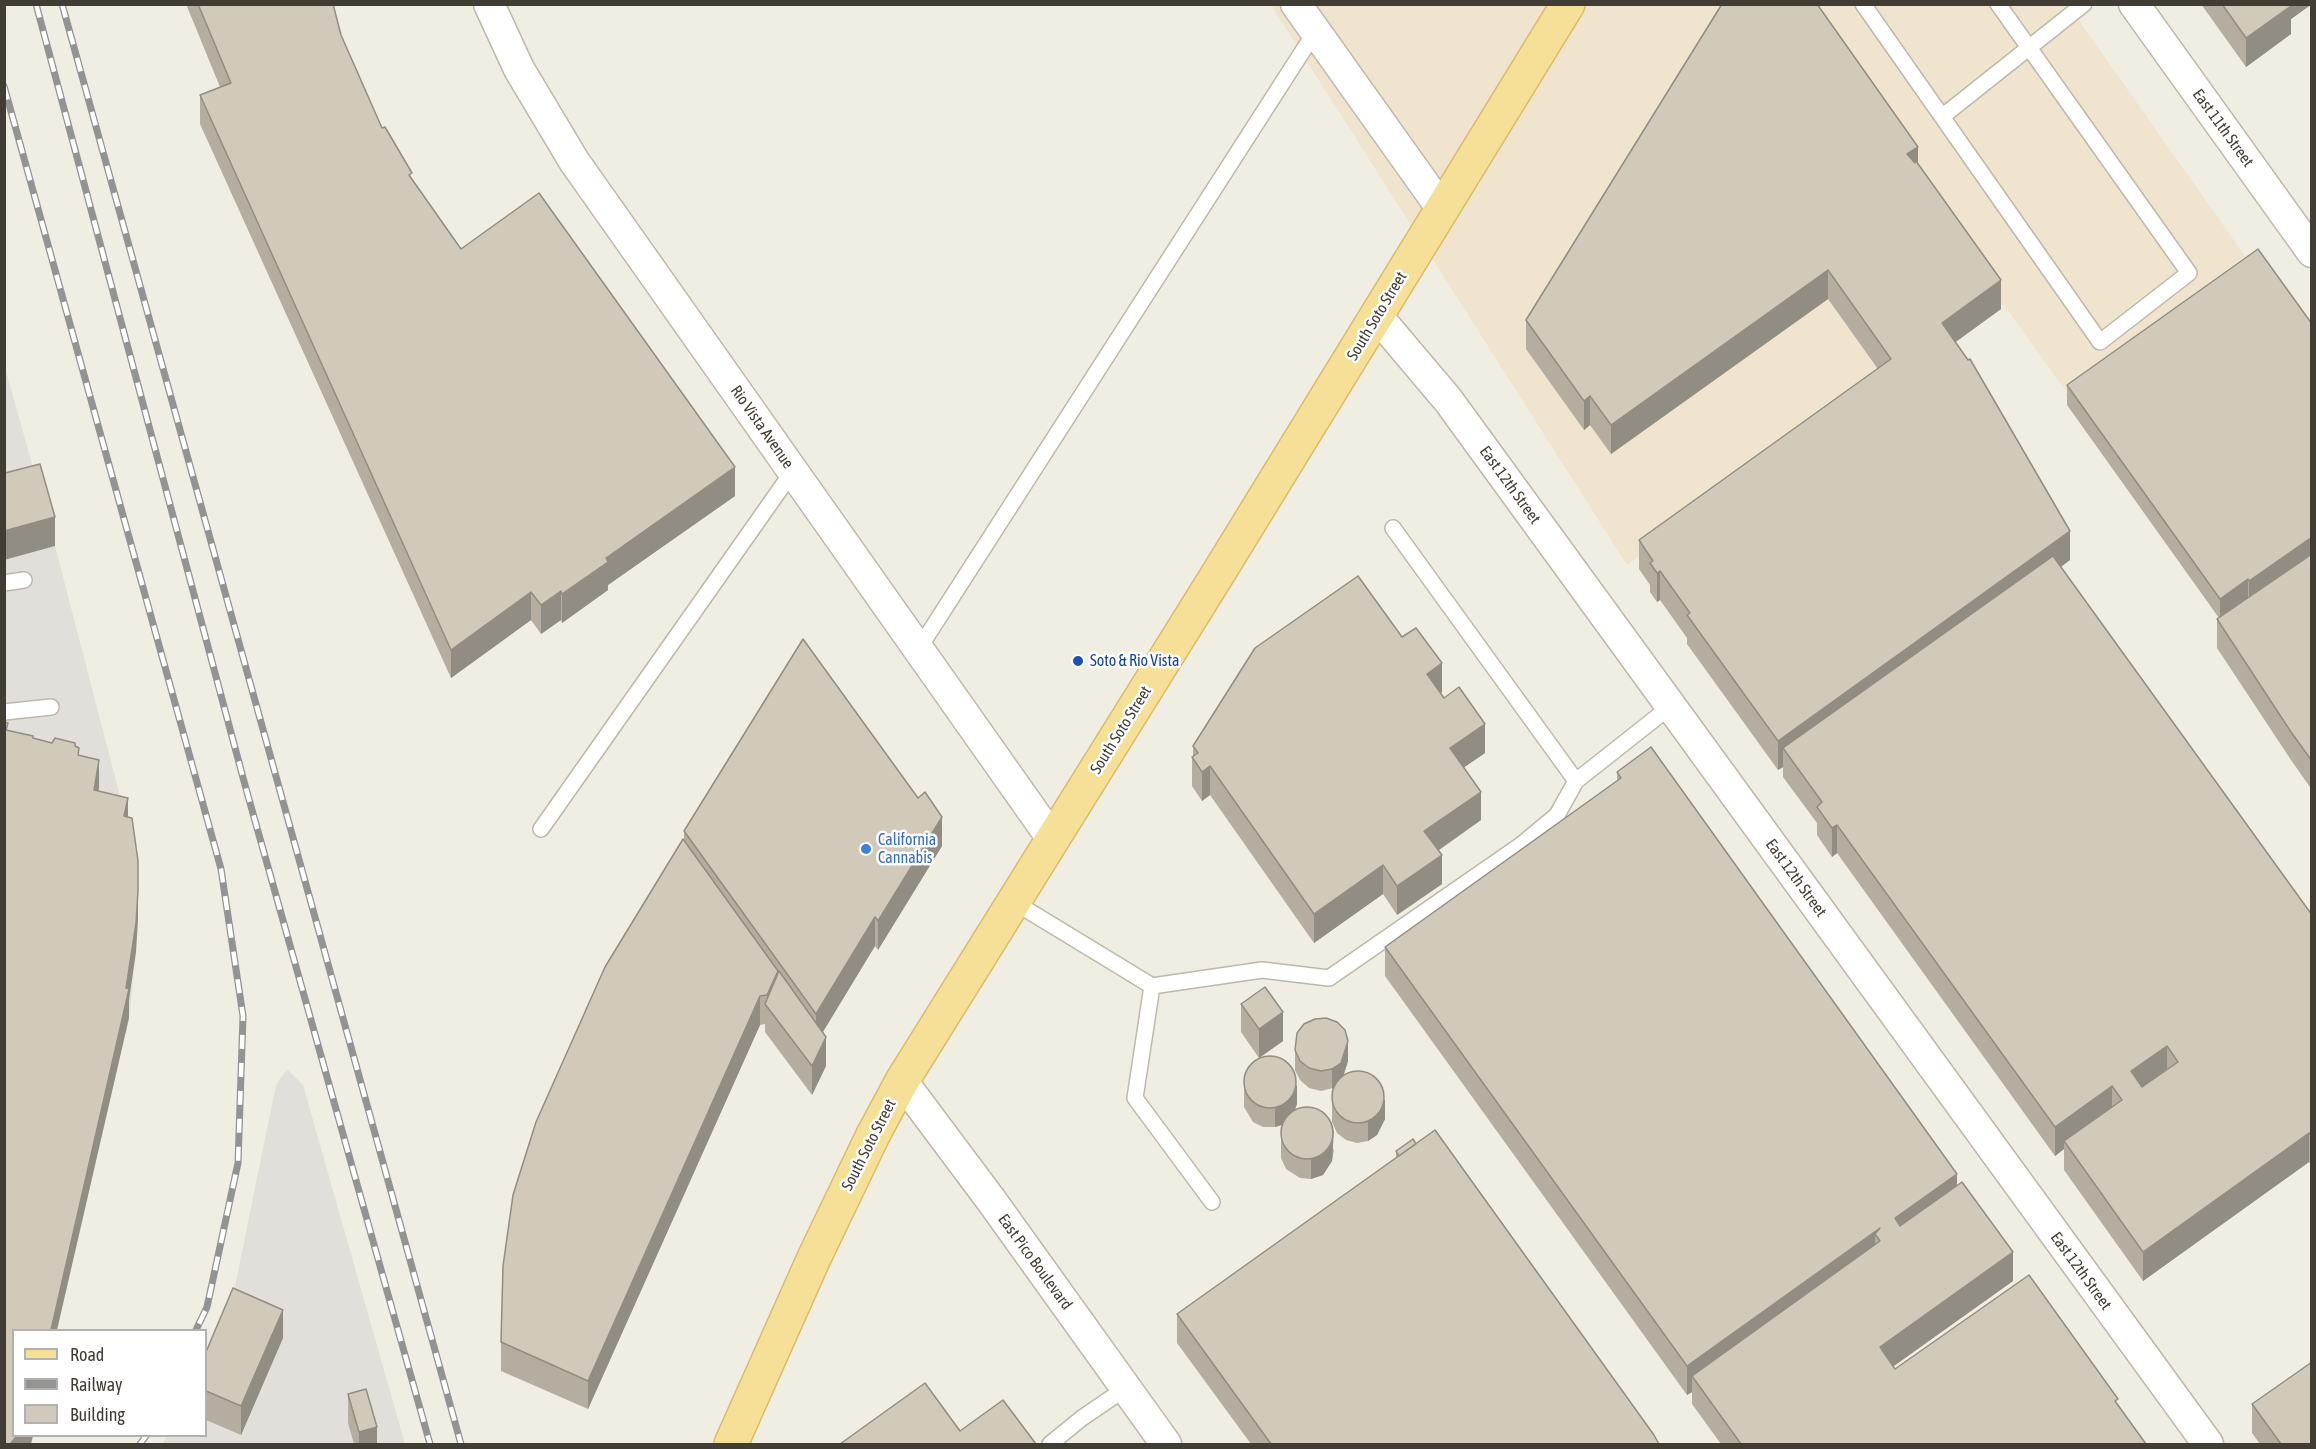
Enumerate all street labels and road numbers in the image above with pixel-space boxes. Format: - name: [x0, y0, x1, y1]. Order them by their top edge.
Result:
- street label: East 11th Street: [2188, 85, 2258, 171]
- street label: South Soto Street: [1343, 268, 1411, 364]
- street label: Rio Vista Avenue: [726, 382, 798, 472]
- street label: East 12th Street: [1475, 442, 1545, 528]
- street label: South Soto Street: [1086, 682, 1156, 778]
- street label: East 12th Street: [1761, 835, 1831, 921]
- street label: South Soto Street: [838, 1096, 900, 1194]
- street label: East Pico Boulevard: [994, 1210, 1076, 1314]
- street label: East 12th Street: [2046, 1228, 2116, 1314]

